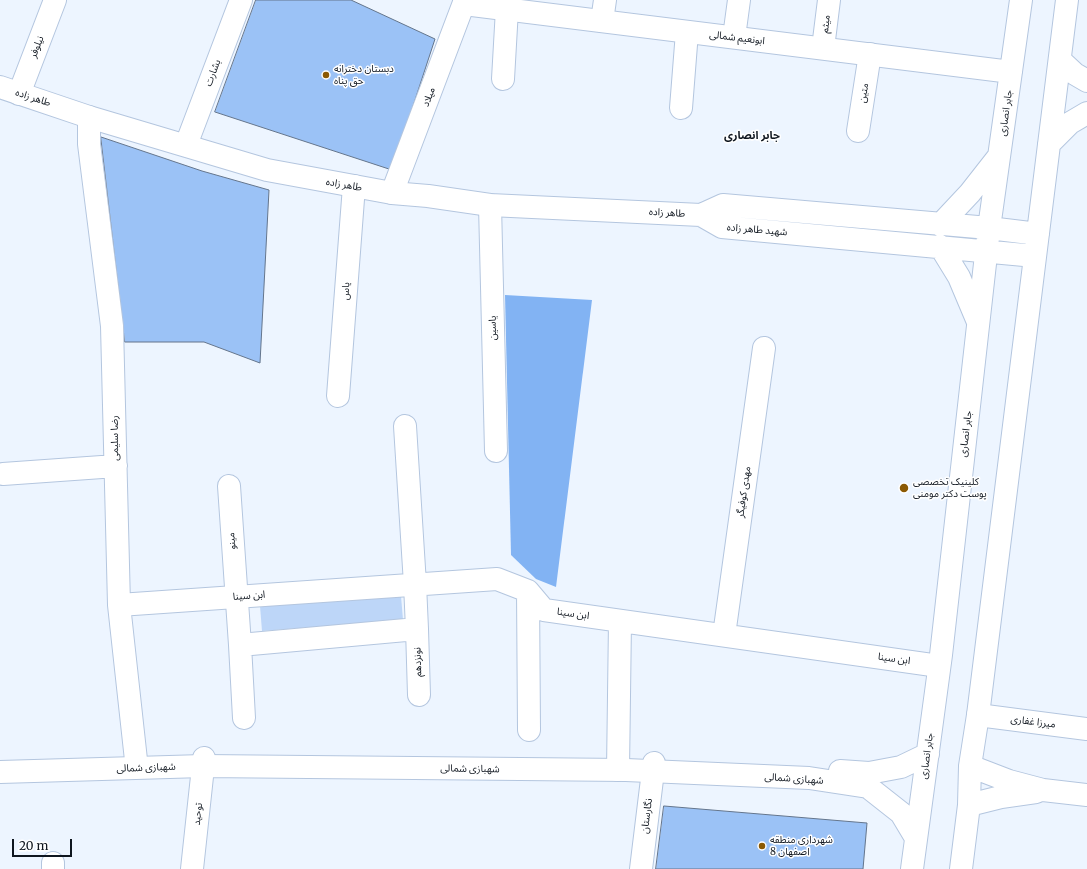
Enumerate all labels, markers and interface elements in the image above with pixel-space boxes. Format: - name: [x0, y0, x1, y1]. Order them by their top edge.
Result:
- street label: میثم: [819, 14, 833, 34]
- street label: ابونعیم شمالی: [709, 29, 765, 47]
- street label: نیلوفر: [27, 34, 47, 60]
- street label: بشارت: [202, 58, 224, 88]
- place label: دبستان دخترانه حق پناه: [334, 63, 394, 86]
- marker: دبستان دخترانه حق پناه: [321, 70, 331, 80]
- street label: متین: [857, 82, 871, 104]
- street label: میلاد: [420, 86, 438, 108]
- street label: طاهر زاده: [14, 87, 52, 109]
- street label: جابر انصاری: [997, 89, 1015, 137]
- district label: جابر انصاری: [724, 129, 780, 143]
- street label: طاهر زاده: [325, 176, 363, 194]
- street label: طاهر زاده: [649, 206, 685, 220]
- street label: شهید طاهر زاده: [726, 221, 788, 239]
- street label: یاس: [339, 282, 353, 300]
- street label: یاسین: [487, 316, 499, 340]
- street label: جابر انصاری: [957, 410, 975, 458]
- street label: رضا سلیمی: [109, 415, 121, 461]
- street label: مهدی کوفیگر: [734, 466, 754, 518]
- place label: کلینیک تخصصی پوست دکتر مومنی: [913, 476, 987, 500]
- marker: کلینیک تخصصی پوست دکتر مومنی: [898, 482, 910, 494]
- street label: مینو: [225, 532, 239, 550]
- street label: ابن سینا: [232, 589, 266, 603]
- street label: ابن سینا: [556, 606, 590, 622]
- street label: نونزدهم: [411, 647, 425, 677]
- street label: ابن سینا: [877, 651, 911, 667]
- street label: میرزا غفاری: [1010, 713, 1056, 731]
- street label: جابر انصاری: [918, 732, 936, 780]
- street label: شهبازی شمالی: [116, 761, 176, 775]
- street label: شهبازی شمالی: [440, 762, 500, 776]
- street label: شهبازی شمالی: [764, 771, 824, 787]
- street label: نگارستان: [639, 798, 655, 834]
- street label: توحید: [191, 802, 205, 826]
- scale bar: [14, 831, 74, 857]
- place label: شهرداری منطقه 8 اصفهان: [770, 834, 833, 858]
- text: 20 m: [19, 838, 48, 853]
- marker: شهرداری منطقه 8 اصفهان: [757, 841, 767, 851]

